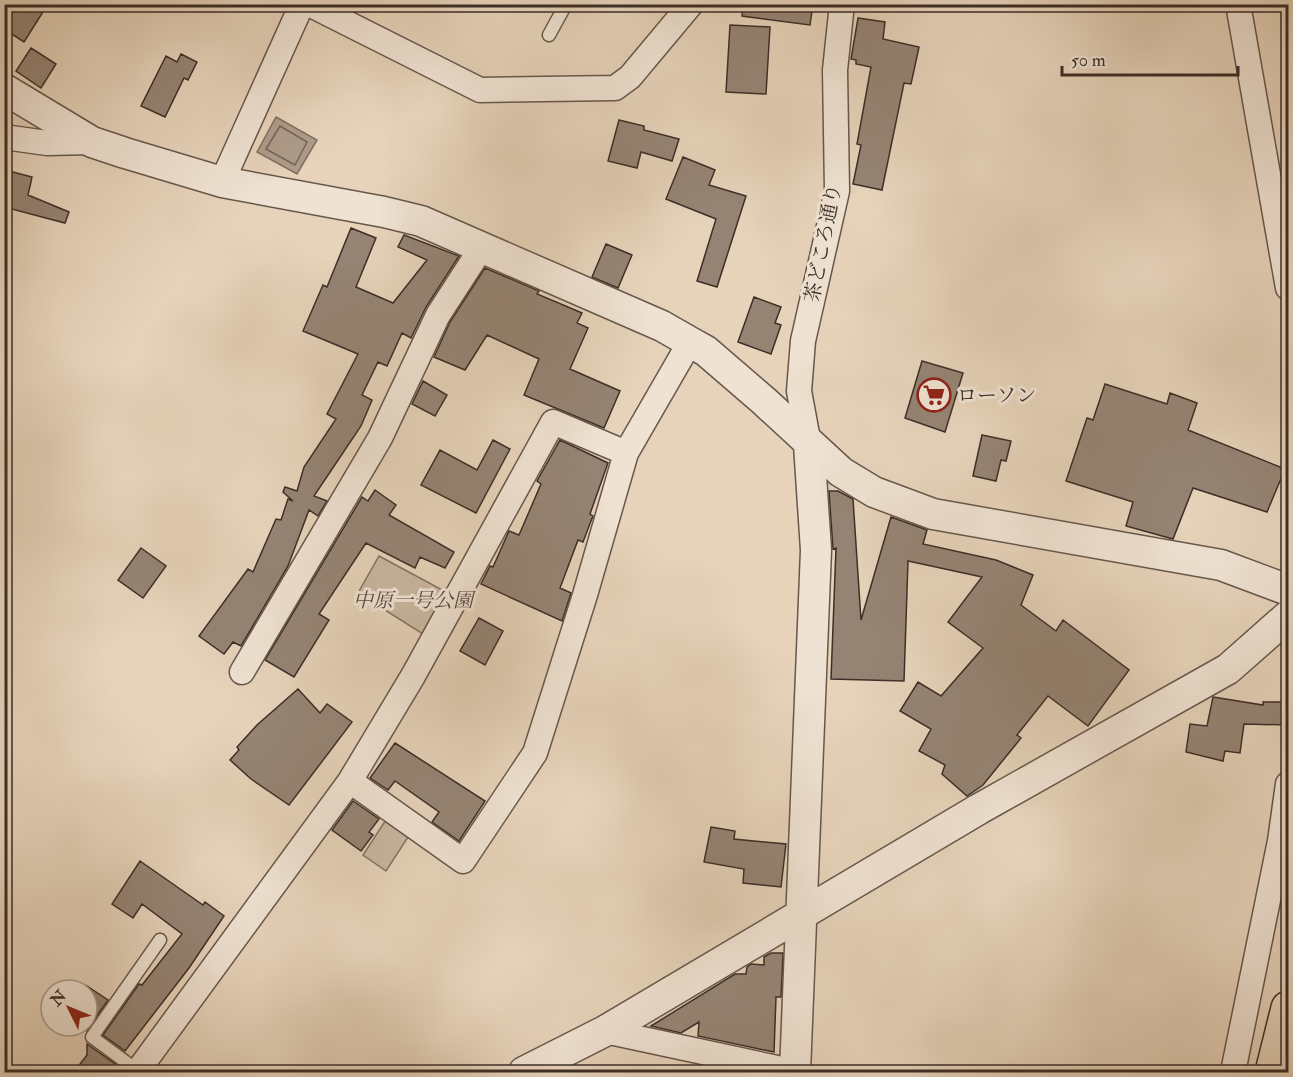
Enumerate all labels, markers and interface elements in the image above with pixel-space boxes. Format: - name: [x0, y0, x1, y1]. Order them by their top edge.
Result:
- scale bar: [1062, 39, 1238, 77]
- text: 50 m: [1071, 49, 1106, 72]
- street label: 茶どころ通り: [799, 182, 847, 304]
- supermarket icon: ローソン: [916, 377, 952, 413]
- place label: ローソン: [957, 383, 1036, 408]
- park label: 中原一号公園: [353, 588, 476, 613]
- north arrow: [39, 978, 99, 1038]
- text: N: [46, 986, 71, 1011]

